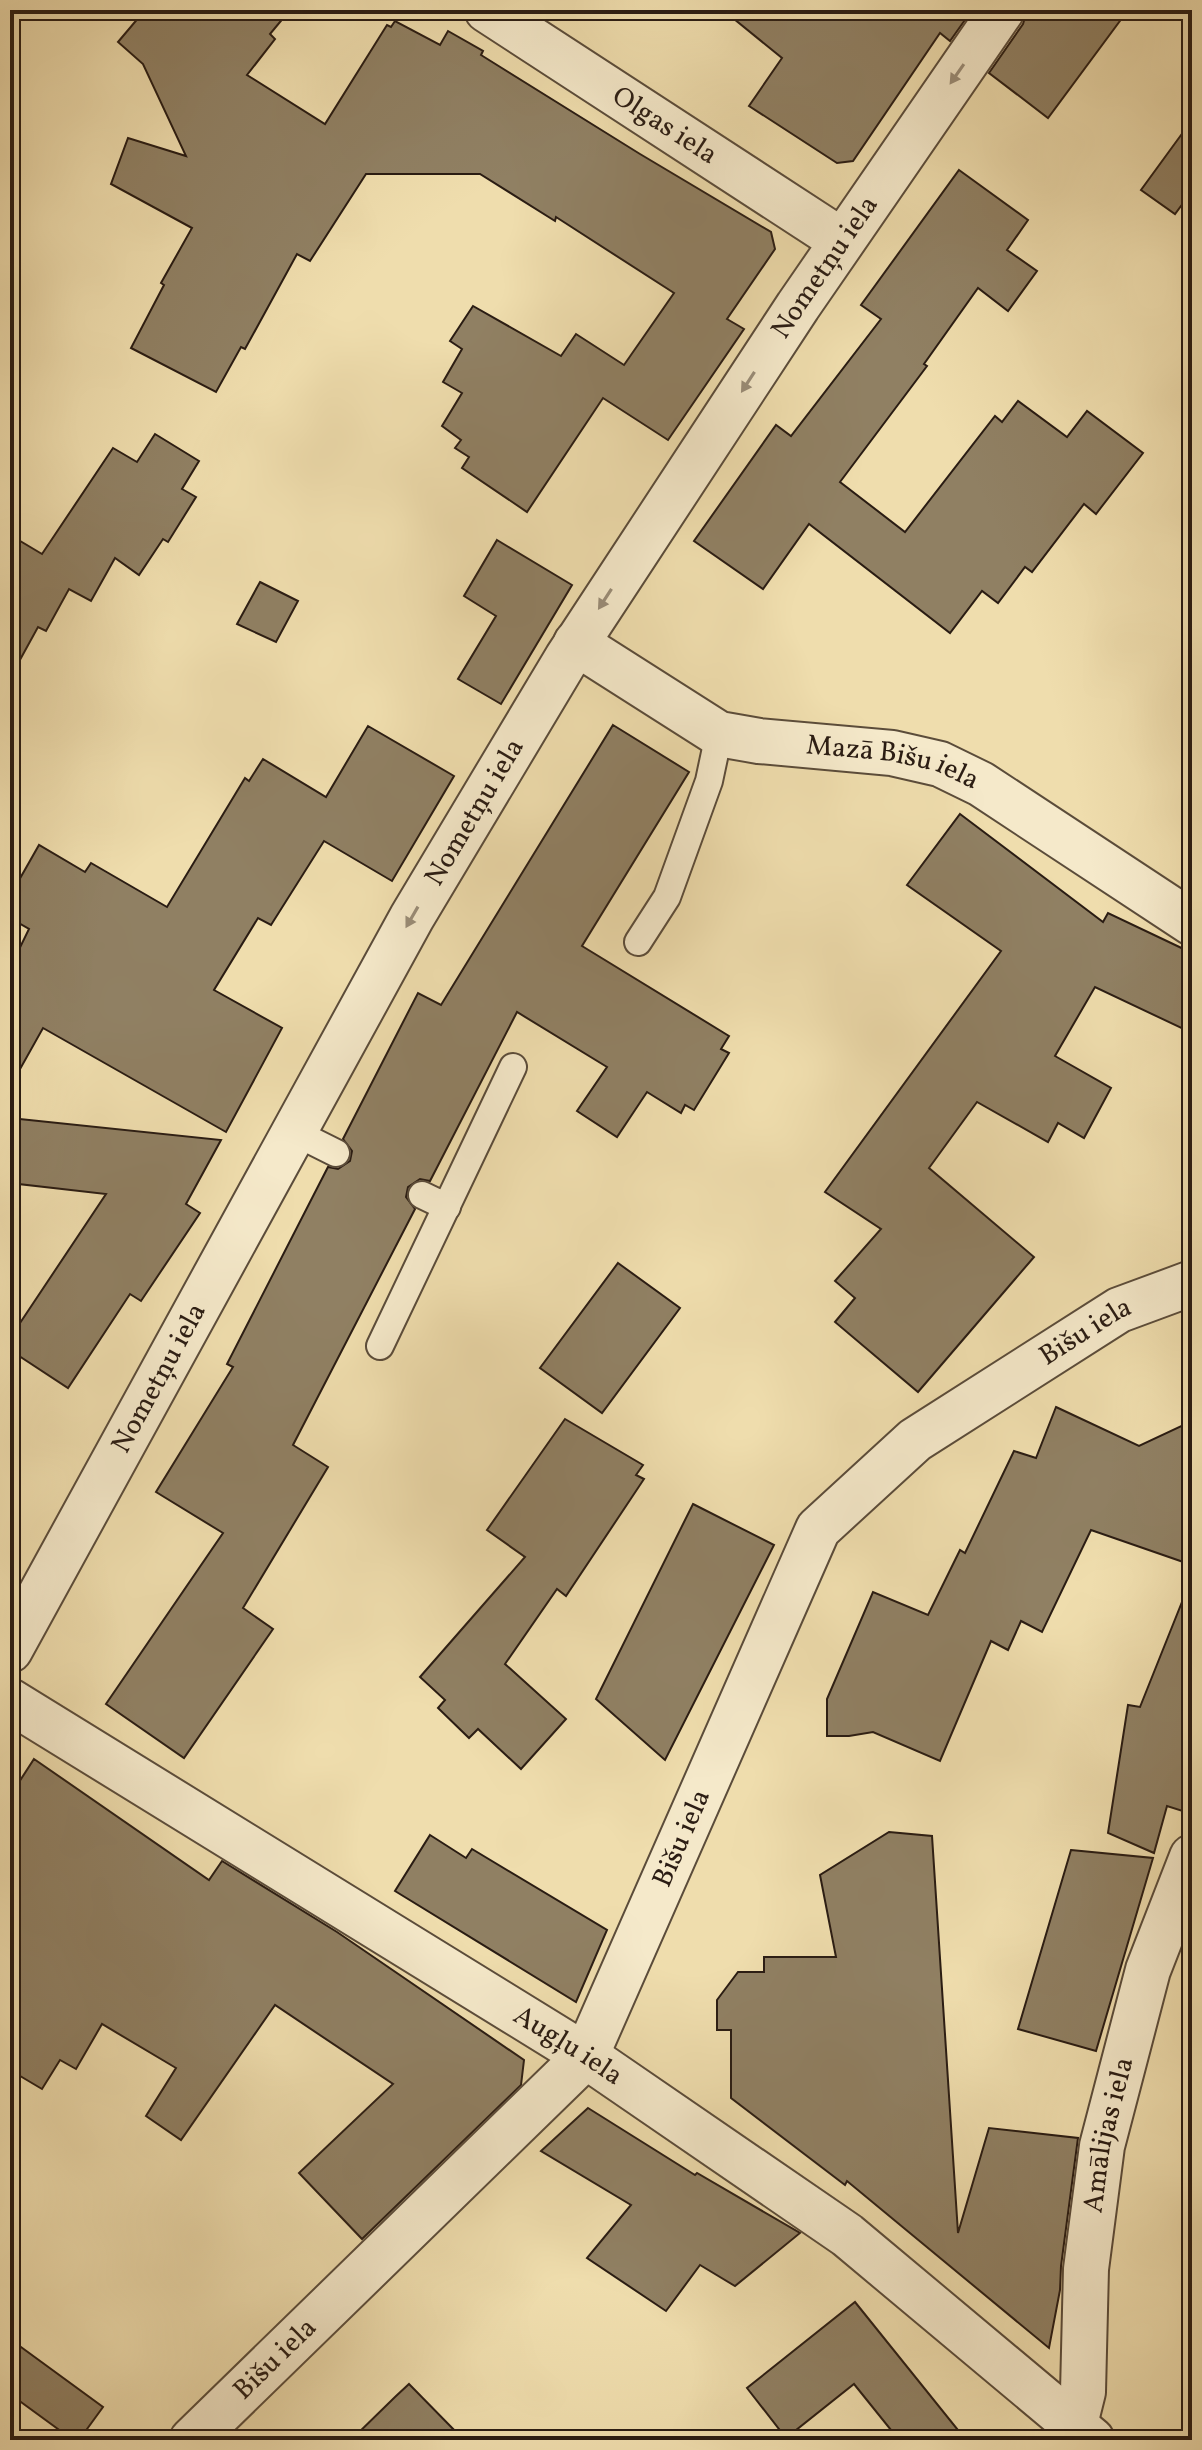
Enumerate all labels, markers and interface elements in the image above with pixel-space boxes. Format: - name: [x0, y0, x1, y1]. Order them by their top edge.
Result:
- one-way arrow: [950, 64, 965, 85]
- street label: Olgas iela: [604, 77, 725, 174]
- street label: Nometņu iela: [762, 188, 888, 347]
- one-way arrow: [742, 371, 756, 393]
- one-way arrow: [598, 588, 613, 610]
- street label: Mazā Bišu iela: [804, 726, 986, 800]
- street label: Nometņu iela: [415, 731, 534, 893]
- one-way arrow: [405, 906, 419, 928]
- street label: Bišu iela: [1032, 1288, 1137, 1375]
- street label: Nometņu iela: [102, 1296, 216, 1460]
- street label: Bišu iela: [643, 1783, 720, 1893]
- street label: Augļu iela: [506, 1996, 631, 2095]
- street label: Amālijas iela: [1074, 2053, 1144, 2215]
- street label: Bišu iela: [224, 2309, 326, 2409]

